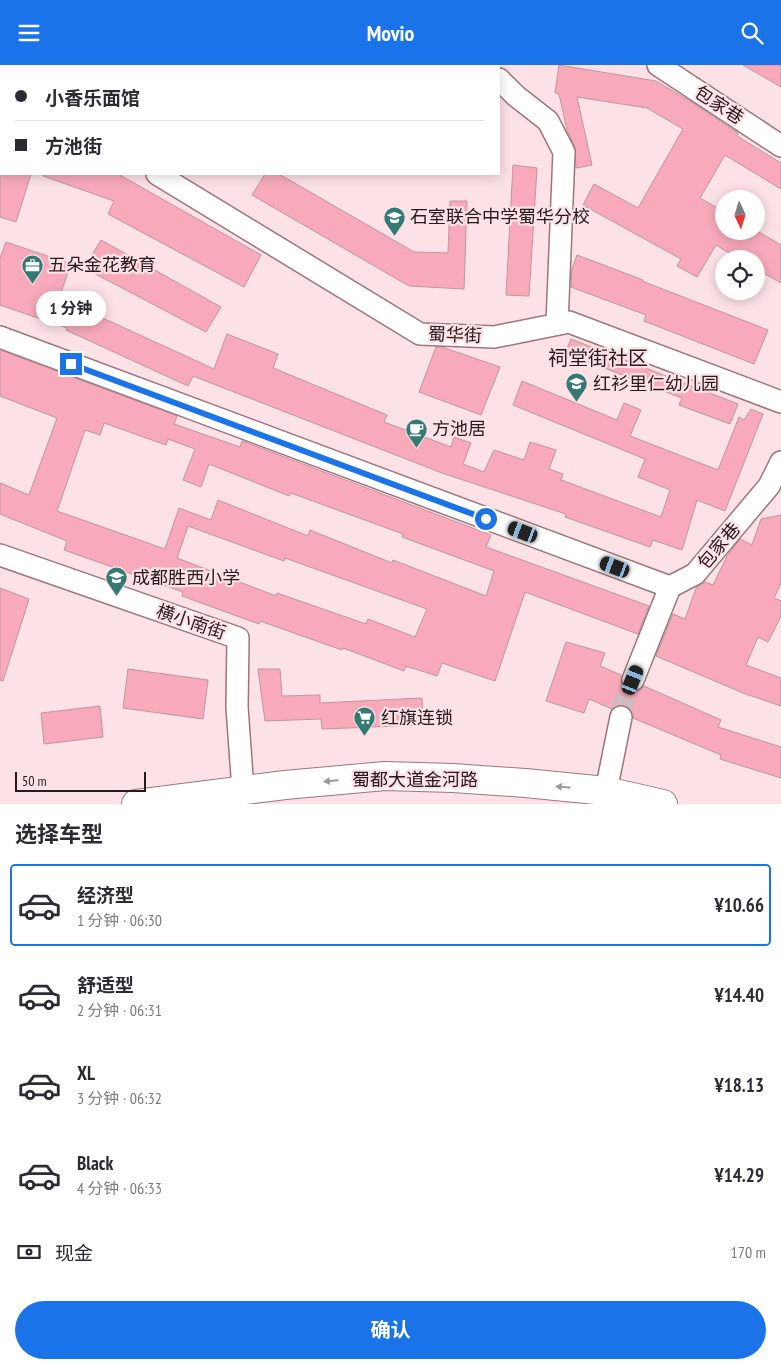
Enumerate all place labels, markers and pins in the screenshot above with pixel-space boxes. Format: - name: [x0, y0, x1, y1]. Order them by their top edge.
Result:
- school or university icon: 石室联合中学蜀华分校: [382, 205, 406, 236]
- place label: 石室联合中学蜀华分校: [410, 205, 590, 228]
- office icon: 五朵金花教育: [20, 253, 44, 284]
- place label: 五朵金花教育: [48, 253, 156, 276]
- school or university icon: 红衫里仁幼儿园: [565, 372, 589, 403]
- place label: 红衫里仁幼儿园: [593, 372, 719, 395]
- cafe icon: 方池居: [404, 417, 428, 448]
- place label: 方池居: [432, 417, 486, 440]
- school or university icon: 成都胜西小学: [104, 566, 128, 597]
- place label: 成都胜西小学: [132, 566, 240, 589]
- supermarket icon: 红旗连锁: [353, 706, 377, 737]
- place label: 红旗连锁: [381, 706, 453, 729]

